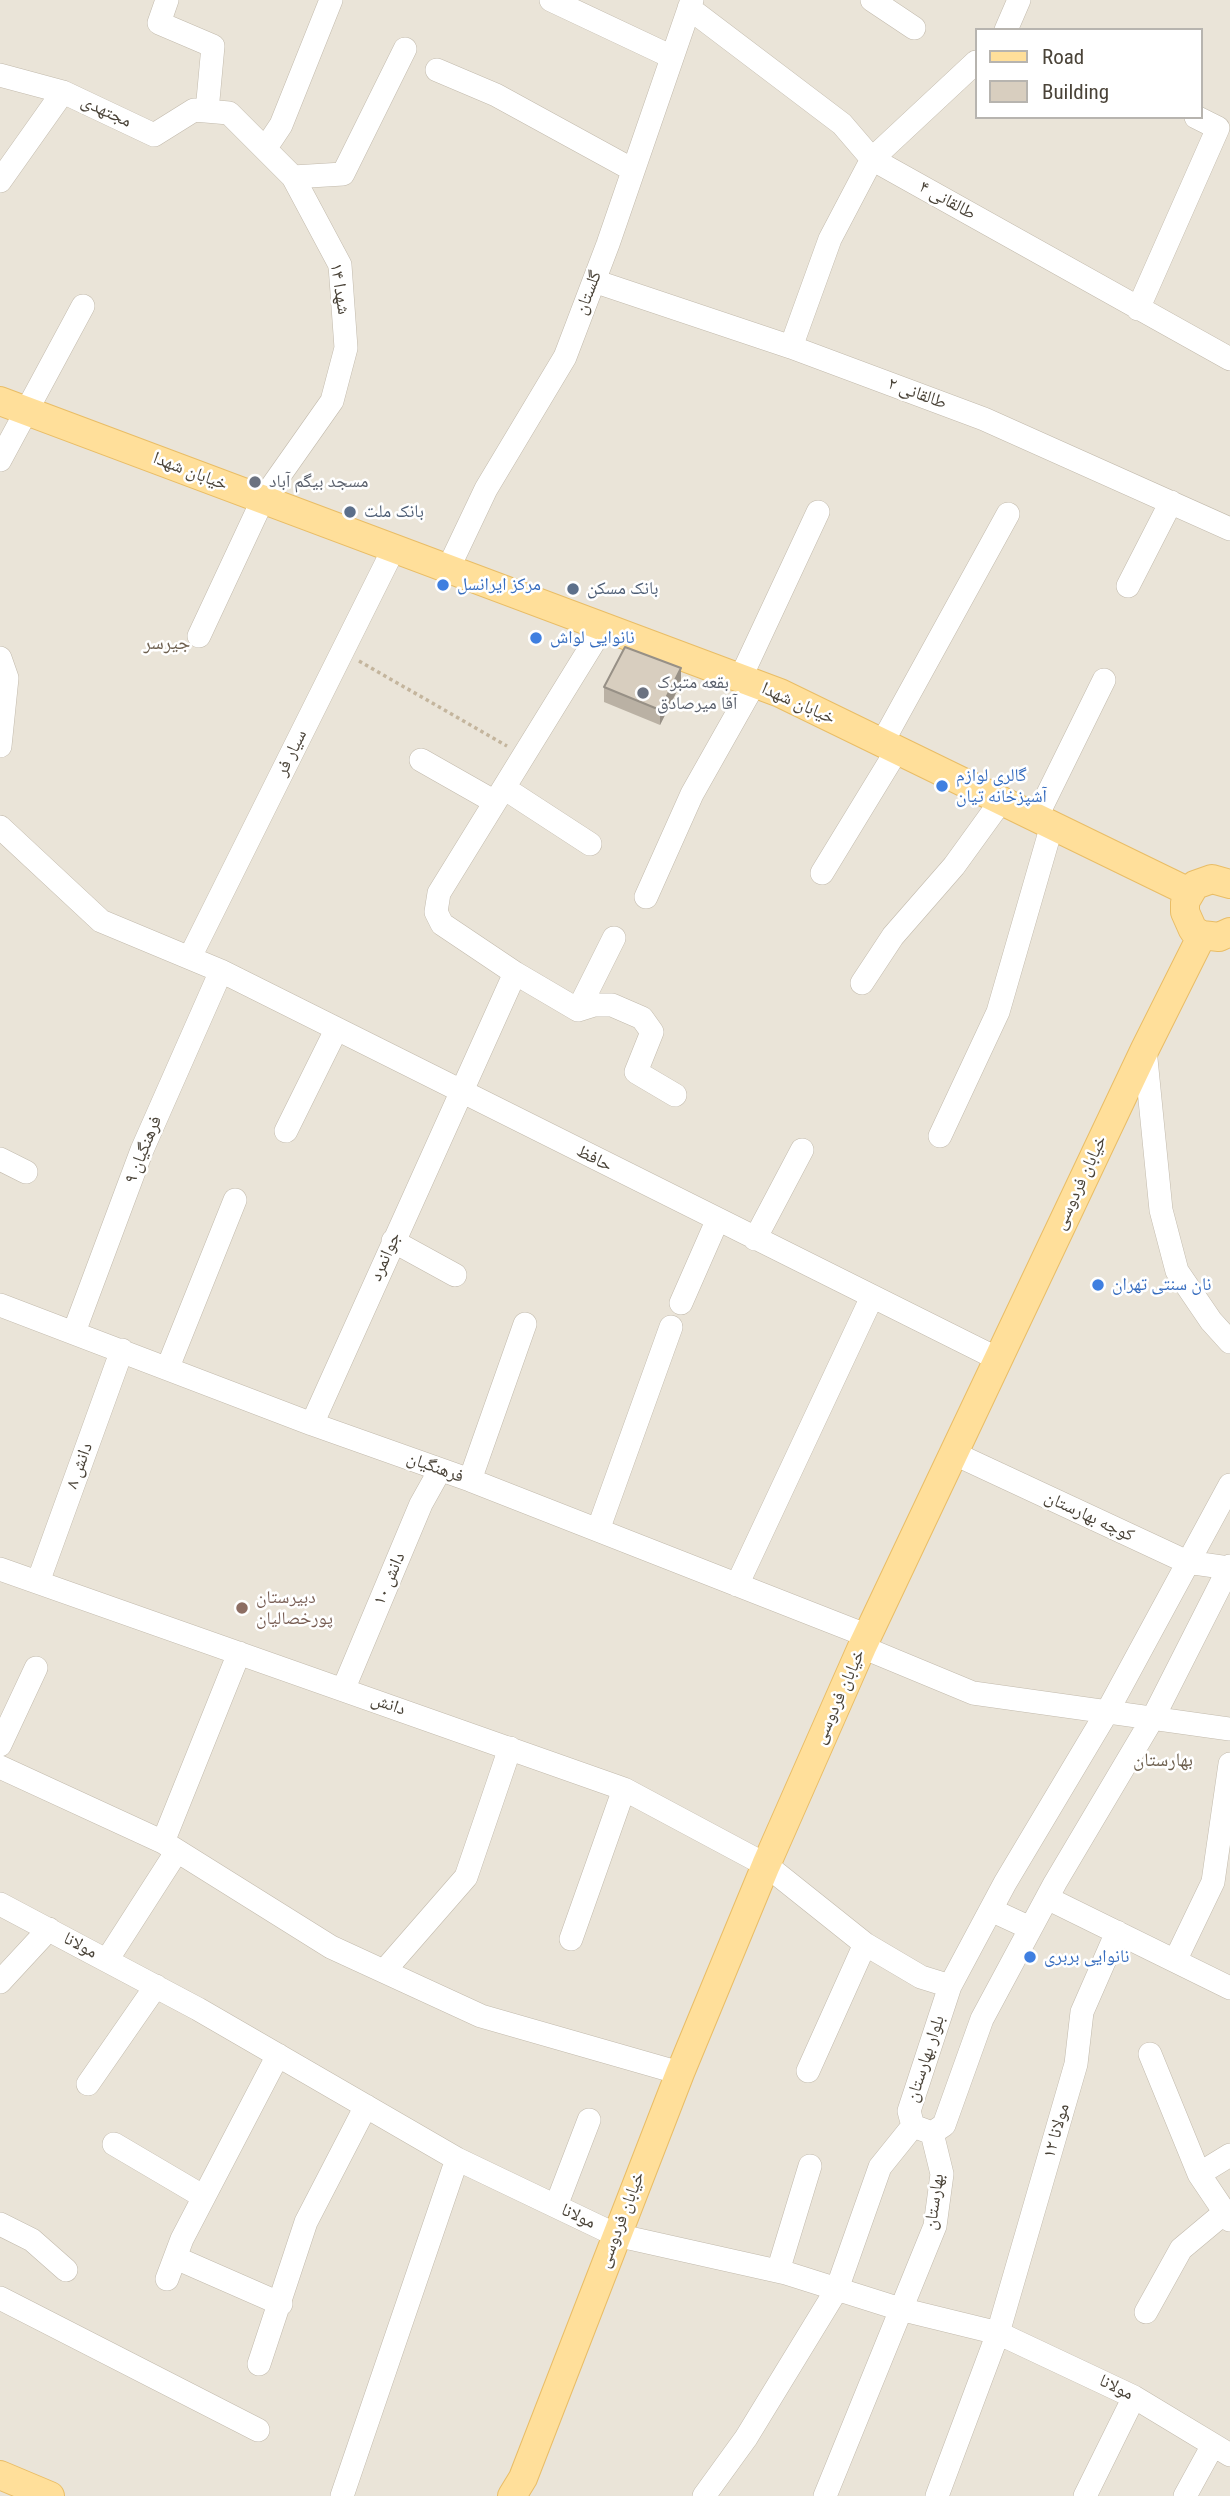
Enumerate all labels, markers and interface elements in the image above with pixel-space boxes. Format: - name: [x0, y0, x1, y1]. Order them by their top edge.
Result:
- legend: [974, 28, 1202, 119]
- text: Road: [1042, 45, 1084, 69]
- text: Building: [1042, 80, 1109, 104]
- street label: مجتهدی: [77, 91, 135, 133]
- street label: طالقانی ۴: [915, 177, 979, 225]
- street label: شهدا ۱۴: [324, 262, 354, 316]
- street label: گلستان: [571, 268, 607, 318]
- street label: طالقانی ۲: [885, 373, 949, 415]
- street label: خیابان شهدا: [150, 448, 230, 496]
- place label: مسجد بیگم آباد: [269, 471, 368, 493]
- marker: مسجد بیگم آباد: [247, 474, 263, 490]
- place label: بانک ملت: [364, 501, 424, 523]
- marker: بانک ملت: [342, 504, 358, 520]
- place label: مرکز ایرانسل: [457, 574, 541, 596]
- marker: مرکز ایرانسل: [435, 577, 451, 593]
- place label: بانک مسکن: [587, 578, 658, 600]
- marker: بانک مسکن: [565, 581, 581, 597]
- place label: نانوایی لواش: [550, 627, 635, 649]
- marker: نانوایی لواش: [528, 630, 544, 646]
- district label: جیرسر: [144, 633, 190, 655]
- place label: بقعه متبرک آقا میرصادق: [657, 672, 737, 714]
- street label: خیابان شهدا: [758, 678, 838, 730]
- marker: بقعه متبرک آقا میرصادق: [635, 685, 651, 701]
- street label: سیار فر: [272, 726, 312, 780]
- place label: گالری لوازم آشپزخانه تیان: [956, 765, 1047, 808]
- marker: گالری لوازم آشپزخانه تیان: [934, 778, 950, 794]
- street label: فرهنگیان ۹: [121, 1113, 167, 1187]
- street label: خیابان فردوسی: [1050, 1132, 1112, 1234]
- street label: حافظ: [572, 1141, 616, 1177]
- street label: جوانمرد: [366, 1229, 406, 1285]
- place label: نان سنتی تهران: [1112, 1274, 1211, 1296]
- marker: نان سنتی تهران: [1090, 1277, 1106, 1293]
- street label: دانش ۸: [62, 1440, 98, 1492]
- street label: فرهنگیان: [404, 1448, 466, 1488]
- street label: کوچه بهارستان: [1041, 1487, 1137, 1547]
- street label: دانش ۱۰: [369, 1549, 411, 1609]
- place label: دبیرستان پورخصالیان: [256, 1587, 333, 1630]
- marker: دبیرستان پورخصالیان: [234, 1600, 250, 1616]
- street label: خیابان فردوسی: [809, 1646, 871, 1748]
- street label: دانش: [368, 1689, 408, 1721]
- district label: بهارستان: [1133, 1750, 1193, 1772]
- street label: مولانا: [59, 1928, 101, 1964]
- place label: نانوایی بربری: [1044, 1946, 1129, 1968]
- marker: نانوایی بربری: [1022, 1949, 1038, 1965]
- street label: بلوار بهارستان: [902, 2013, 950, 2105]
- street label: مولانا ۱۲: [1039, 2101, 1075, 2161]
- street label: خیابان فردوسی: [594, 2169, 650, 2271]
- street label: بهارستان: [920, 2172, 950, 2232]
- street label: مولانا: [557, 2200, 599, 2234]
- street label: مولانا: [1095, 2371, 1137, 2405]

